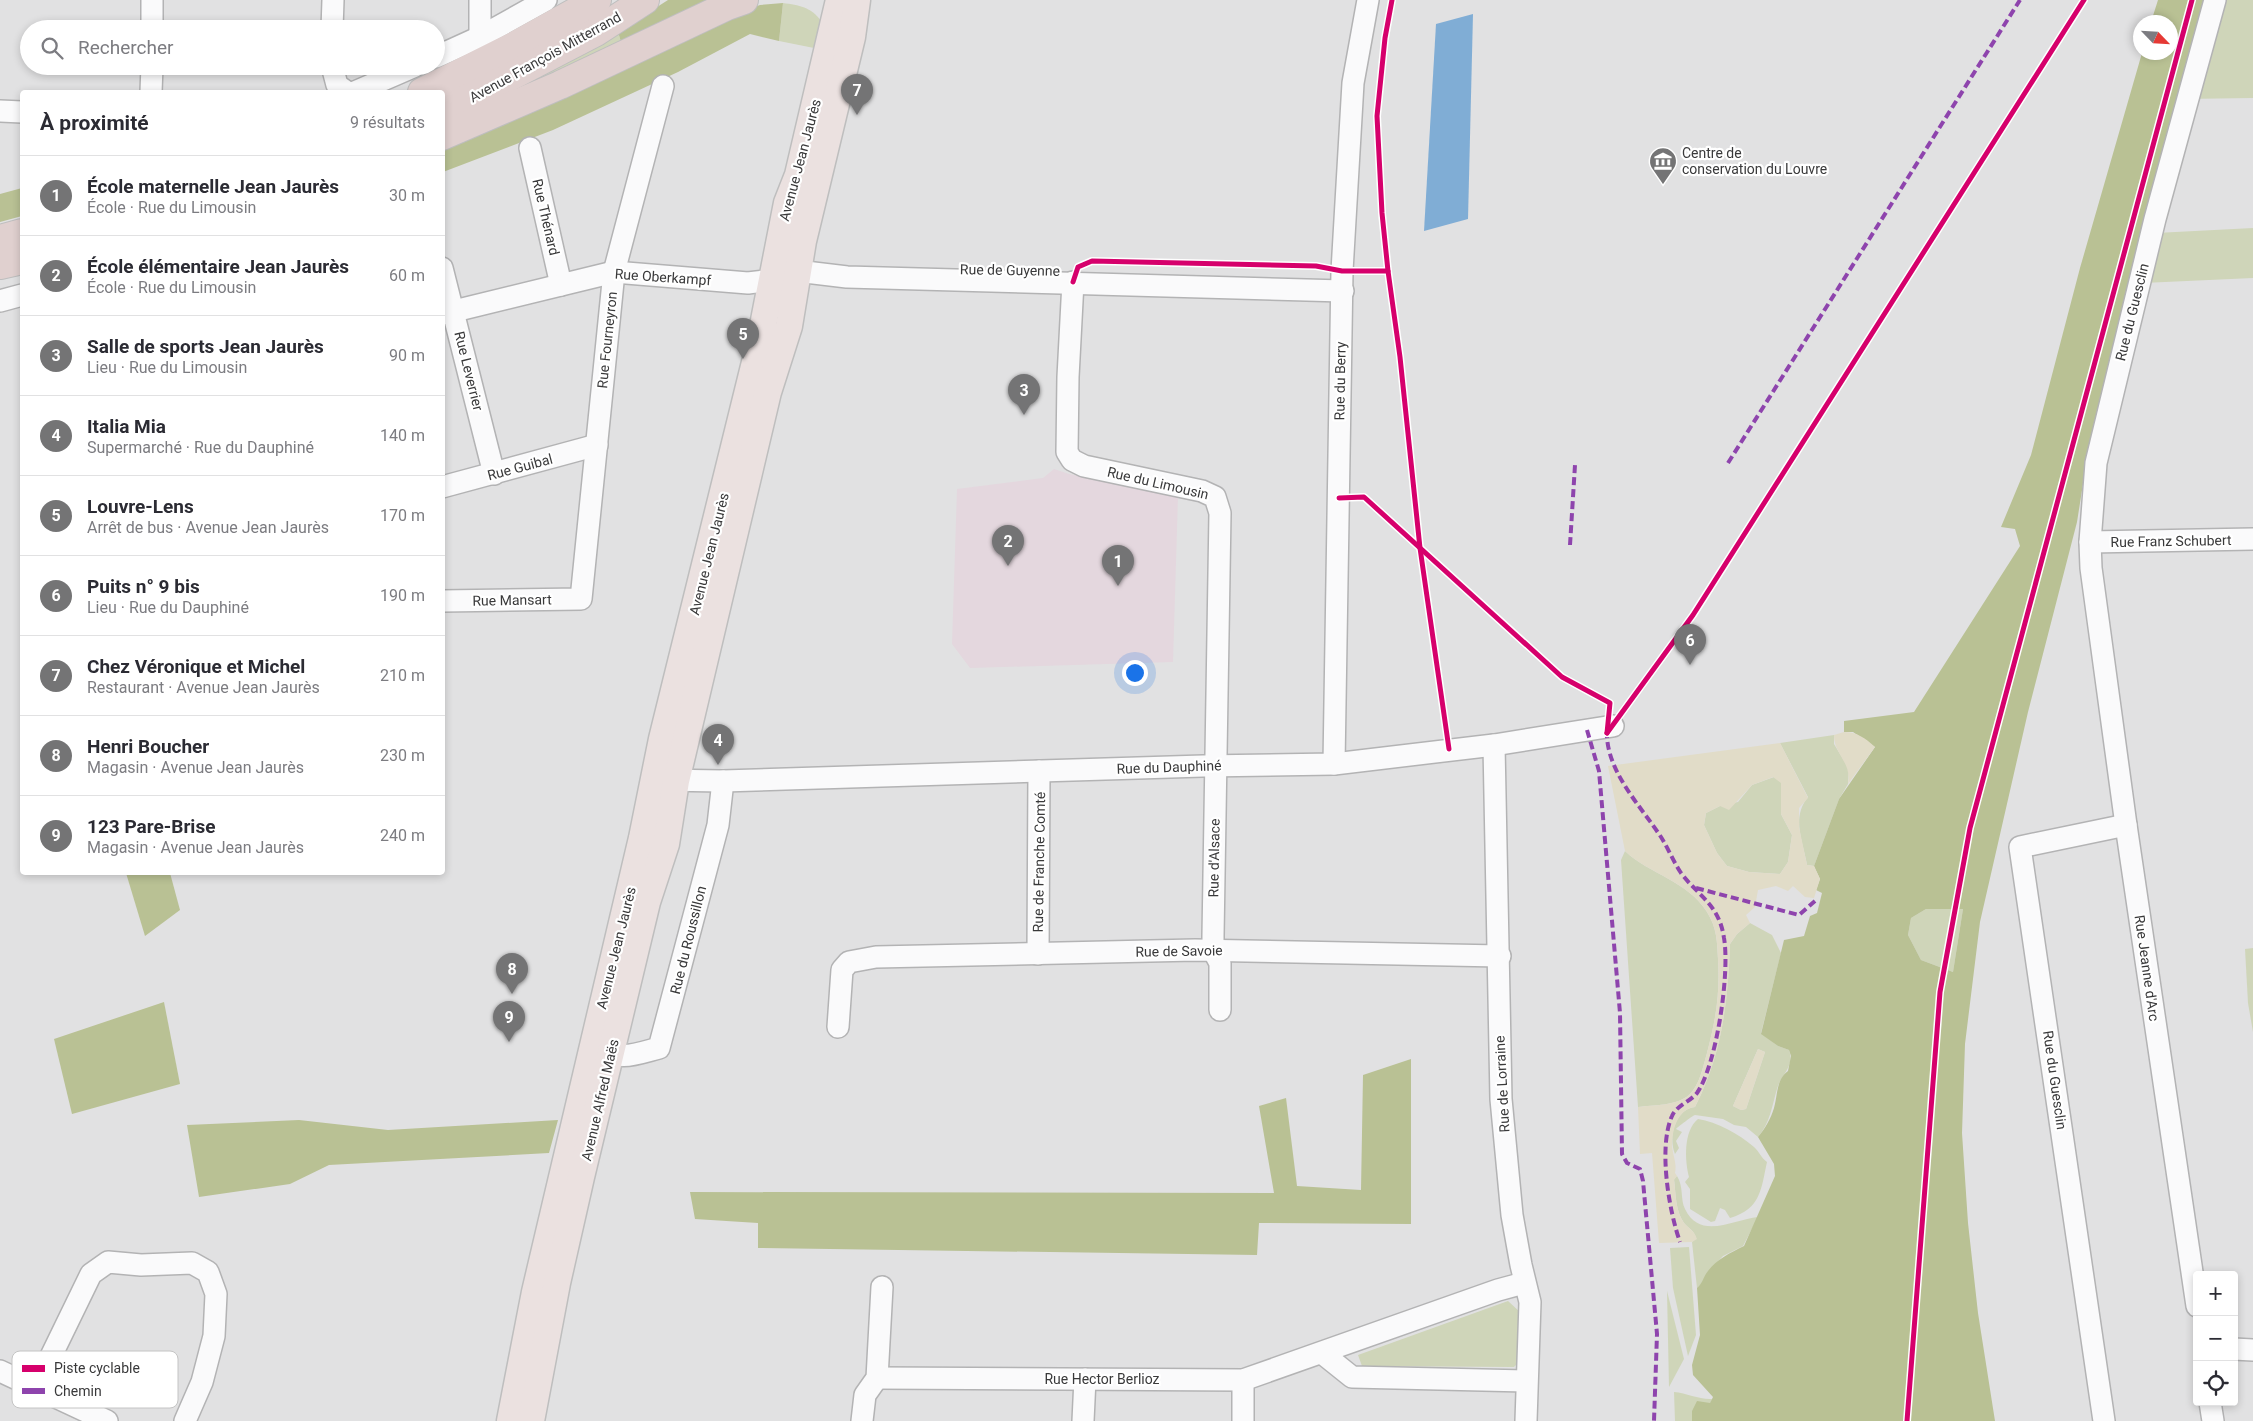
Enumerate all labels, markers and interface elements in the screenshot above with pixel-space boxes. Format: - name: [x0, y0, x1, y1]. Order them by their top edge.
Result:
- street label: Avenue François Mitterrand: [466, 9, 624, 105]
- north arrow: [2133, 15, 2178, 60]
- search box: [20, 20, 445, 75]
- icon: search: [38, 34, 66, 62]
- text: Rechercher: [78, 36, 173, 59]
- pin: 7: [841, 74, 873, 115]
- street label: Avenue Jean Jaurès: [776, 97, 824, 223]
- text: À proximité: [40, 111, 149, 135]
- text: 9 résultats: [350, 113, 425, 132]
- place label: Centre de conservation du Louvre: [1682, 145, 1827, 177]
- museum icon: Centre de conservation du Louvre: [1648, 146, 1678, 185]
- text: École maternelle Jean Jaurès: [87, 175, 339, 198]
- street label: Rue Thénard: [529, 177, 563, 257]
- text: 1: [51, 186, 61, 205]
- text: 30 m: [389, 186, 425, 205]
- text: École · Rue du Limousin: [87, 198, 256, 217]
- text: École élémentaire Jean Jaurès: [87, 255, 349, 278]
- street label: Rue de Guyenne: [960, 261, 1060, 279]
- street label: Rue du Guesclin: [2112, 261, 2152, 363]
- text: 2: [51, 266, 61, 285]
- text: 60 m: [389, 266, 425, 285]
- street label: Rue Oberkampf: [614, 266, 712, 288]
- text: École · Rue du Limousin: [87, 278, 256, 297]
- street label: Rue Fourneyron: [594, 291, 620, 389]
- pin: 5: [727, 318, 759, 359]
- street label: Rue Leverrier: [451, 330, 487, 413]
- text: Salle de sports Jean Jaurès: [87, 335, 324, 358]
- street label: Rue du Berry: [1331, 341, 1349, 420]
- text: 3: [51, 346, 61, 365]
- text: 90 m: [389, 346, 425, 365]
- text: Lieu · Rue du Limousin: [87, 358, 247, 377]
- pin: 3: [1008, 374, 1040, 415]
- text: Italia Mia: [87, 415, 166, 438]
- text: 4: [51, 426, 61, 445]
- text: 140 m: [380, 426, 425, 445]
- text: Supermarché · Rue du Dauphiné: [87, 438, 314, 457]
- street label: Rue Guibal: [486, 451, 554, 483]
- street label: Rue du Limousin: [1106, 464, 1210, 502]
- street label: Avenue Jean Jaurès: [686, 491, 732, 617]
- text: Louvre-Lens: [87, 495, 194, 518]
- text: 5: [51, 506, 61, 525]
- text: 170 m: [380, 506, 425, 525]
- text: Arrêt de bus · Avenue Jean Jaurès: [87, 518, 329, 537]
- pin: 2: [992, 525, 1024, 566]
- street label: Rue Franz Schubert: [2110, 532, 2232, 550]
- pin: 1: [1102, 545, 1134, 586]
- text: Puits n° 9 bis: [87, 575, 200, 598]
- text: 6: [51, 586, 61, 605]
- text: 190 m: [380, 586, 425, 605]
- street label: Rue Mansart: [472, 591, 552, 609]
- text: Lieu · Rue du Dauphiné: [87, 598, 249, 617]
- pin: 6: [1674, 624, 1706, 665]
- text: Chez Véronique et Michel: [87, 655, 305, 678]
- your location: [1122, 660, 1148, 686]
- text: 7: [51, 666, 61, 685]
- text: 210 m: [380, 666, 425, 685]
- text: Restaurant · Avenue Jean Jaurès: [87, 678, 320, 697]
- pin: 4: [702, 724, 734, 765]
- text: Henri Boucher: [87, 735, 209, 758]
- text: 8: [51, 746, 61, 765]
- text: 230 m: [380, 746, 425, 765]
- street label: Rue du Dauphiné: [1116, 757, 1222, 777]
- text: Magasin · Avenue Jean Jaurès: [87, 758, 304, 777]
- street label: Rue de Franche Comté: [1030, 792, 1048, 932]
- text: 123 Pare-Brise: [87, 815, 215, 838]
- street label: Rue d'Alsace: [1205, 818, 1223, 898]
- text: 9: [51, 826, 61, 845]
- text: 240 m: [380, 826, 425, 845]
- text: Magasin · Avenue Jean Jaurès: [87, 838, 304, 857]
- street label: Rue du Roussillon: [667, 884, 709, 996]
- street label: Avenue Jean Jaurès: [593, 885, 639, 1011]
- street label: Rue Jeanne d'Arc: [2132, 914, 2162, 1022]
- street label: Rue de Savoie: [1135, 942, 1223, 960]
- pin: 8: [496, 953, 528, 994]
- pin: 9: [493, 1001, 525, 1042]
- street label: Rue du Guesclin: [2040, 1029, 2070, 1131]
- street label: Rue de Lorraine: [1491, 1035, 1513, 1133]
- street label: Avenue Alfred Maës: [578, 1038, 622, 1162]
- map controls: [2193, 1271, 2238, 1406]
- button: +: [2193, 1271, 2238, 1316]
- button: −: [2193, 1316, 2238, 1361]
- legend: [12, 1351, 178, 1408]
- text: Piste cyclable: [54, 1360, 140, 1376]
- button: locate: [2193, 1361, 2238, 1406]
- street label: Rue Hector Berlioz: [1044, 1371, 1160, 1387]
- text: Chemin: [54, 1383, 102, 1399]

